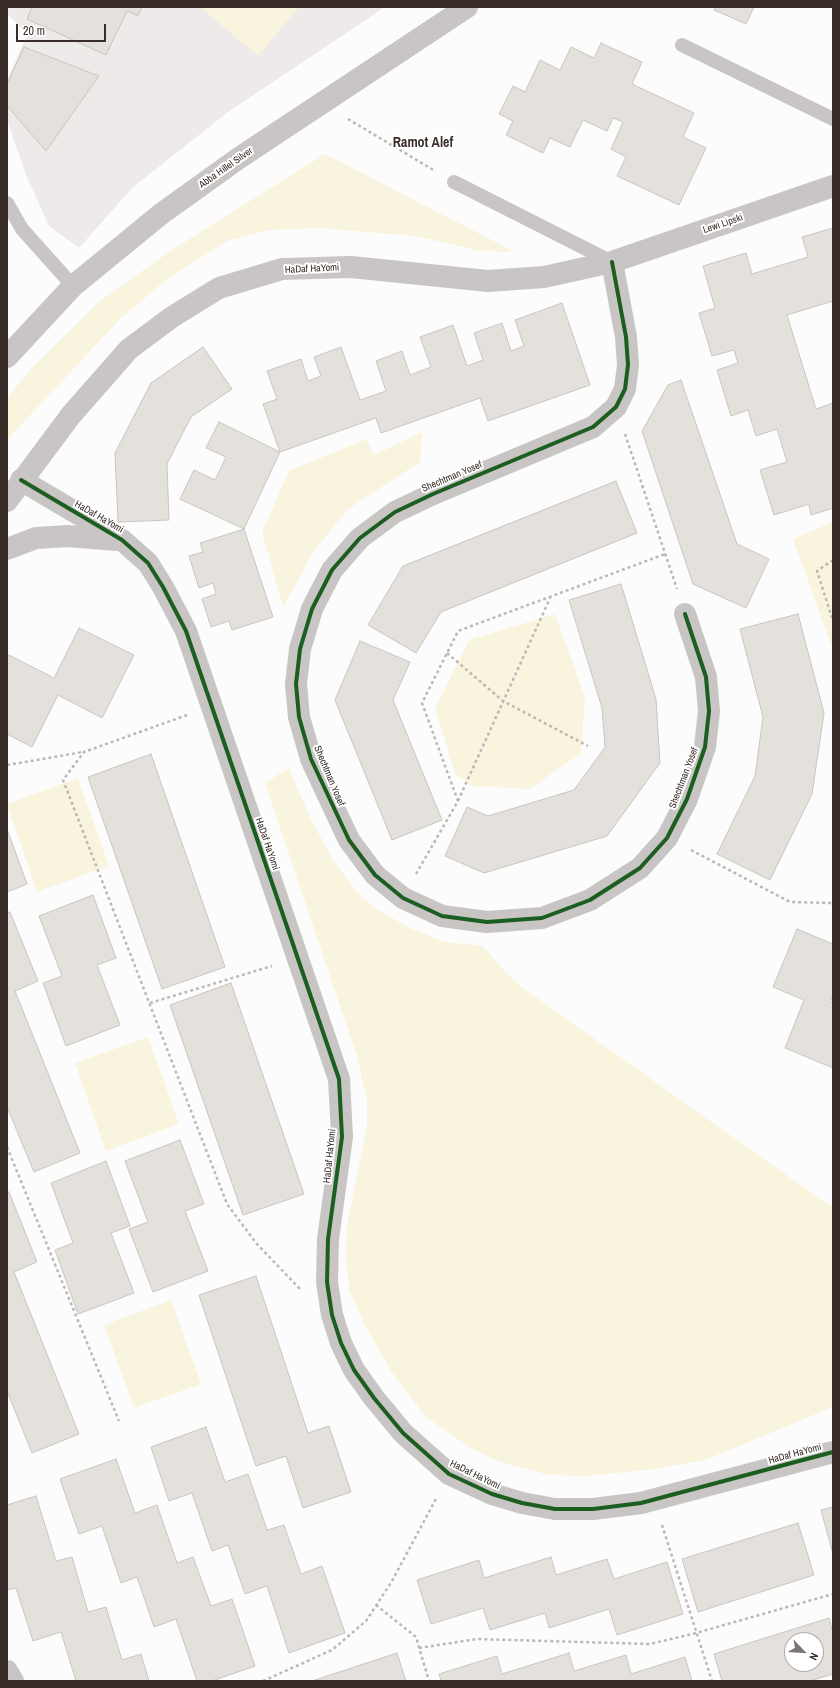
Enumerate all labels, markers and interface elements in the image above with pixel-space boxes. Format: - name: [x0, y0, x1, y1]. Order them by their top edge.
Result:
- scale bar: [18, 16, 108, 42]
- text: 20 m: [23, 23, 45, 39]
- district label: Ramot Alef: [393, 135, 453, 151]
- street label: Abba Hillel Silver: [197, 145, 255, 191]
- street label: Lewi Lipski: [701, 212, 745, 236]
- street label: HaDaf HaYomi: [284, 262, 340, 276]
- street label: Shechtman Yosef: [420, 459, 484, 495]
- street label: HaDaf HaYomi: [72, 498, 126, 536]
- street label: Shechtman Yosef: [311, 744, 347, 808]
- street label: Shechtman Yosef: [667, 746, 701, 810]
- street label: HaDaf HaYomi: [252, 816, 282, 872]
- street label: HaDaf HaYomi: [321, 1128, 339, 1184]
- street label: HaDaf HaYomi: [767, 1441, 823, 1467]
- street label: HaDaf HaYomi: [448, 1458, 502, 1492]
- north arrow: [784, 1632, 824, 1672]
- text: N: [806, 1651, 822, 1663]

